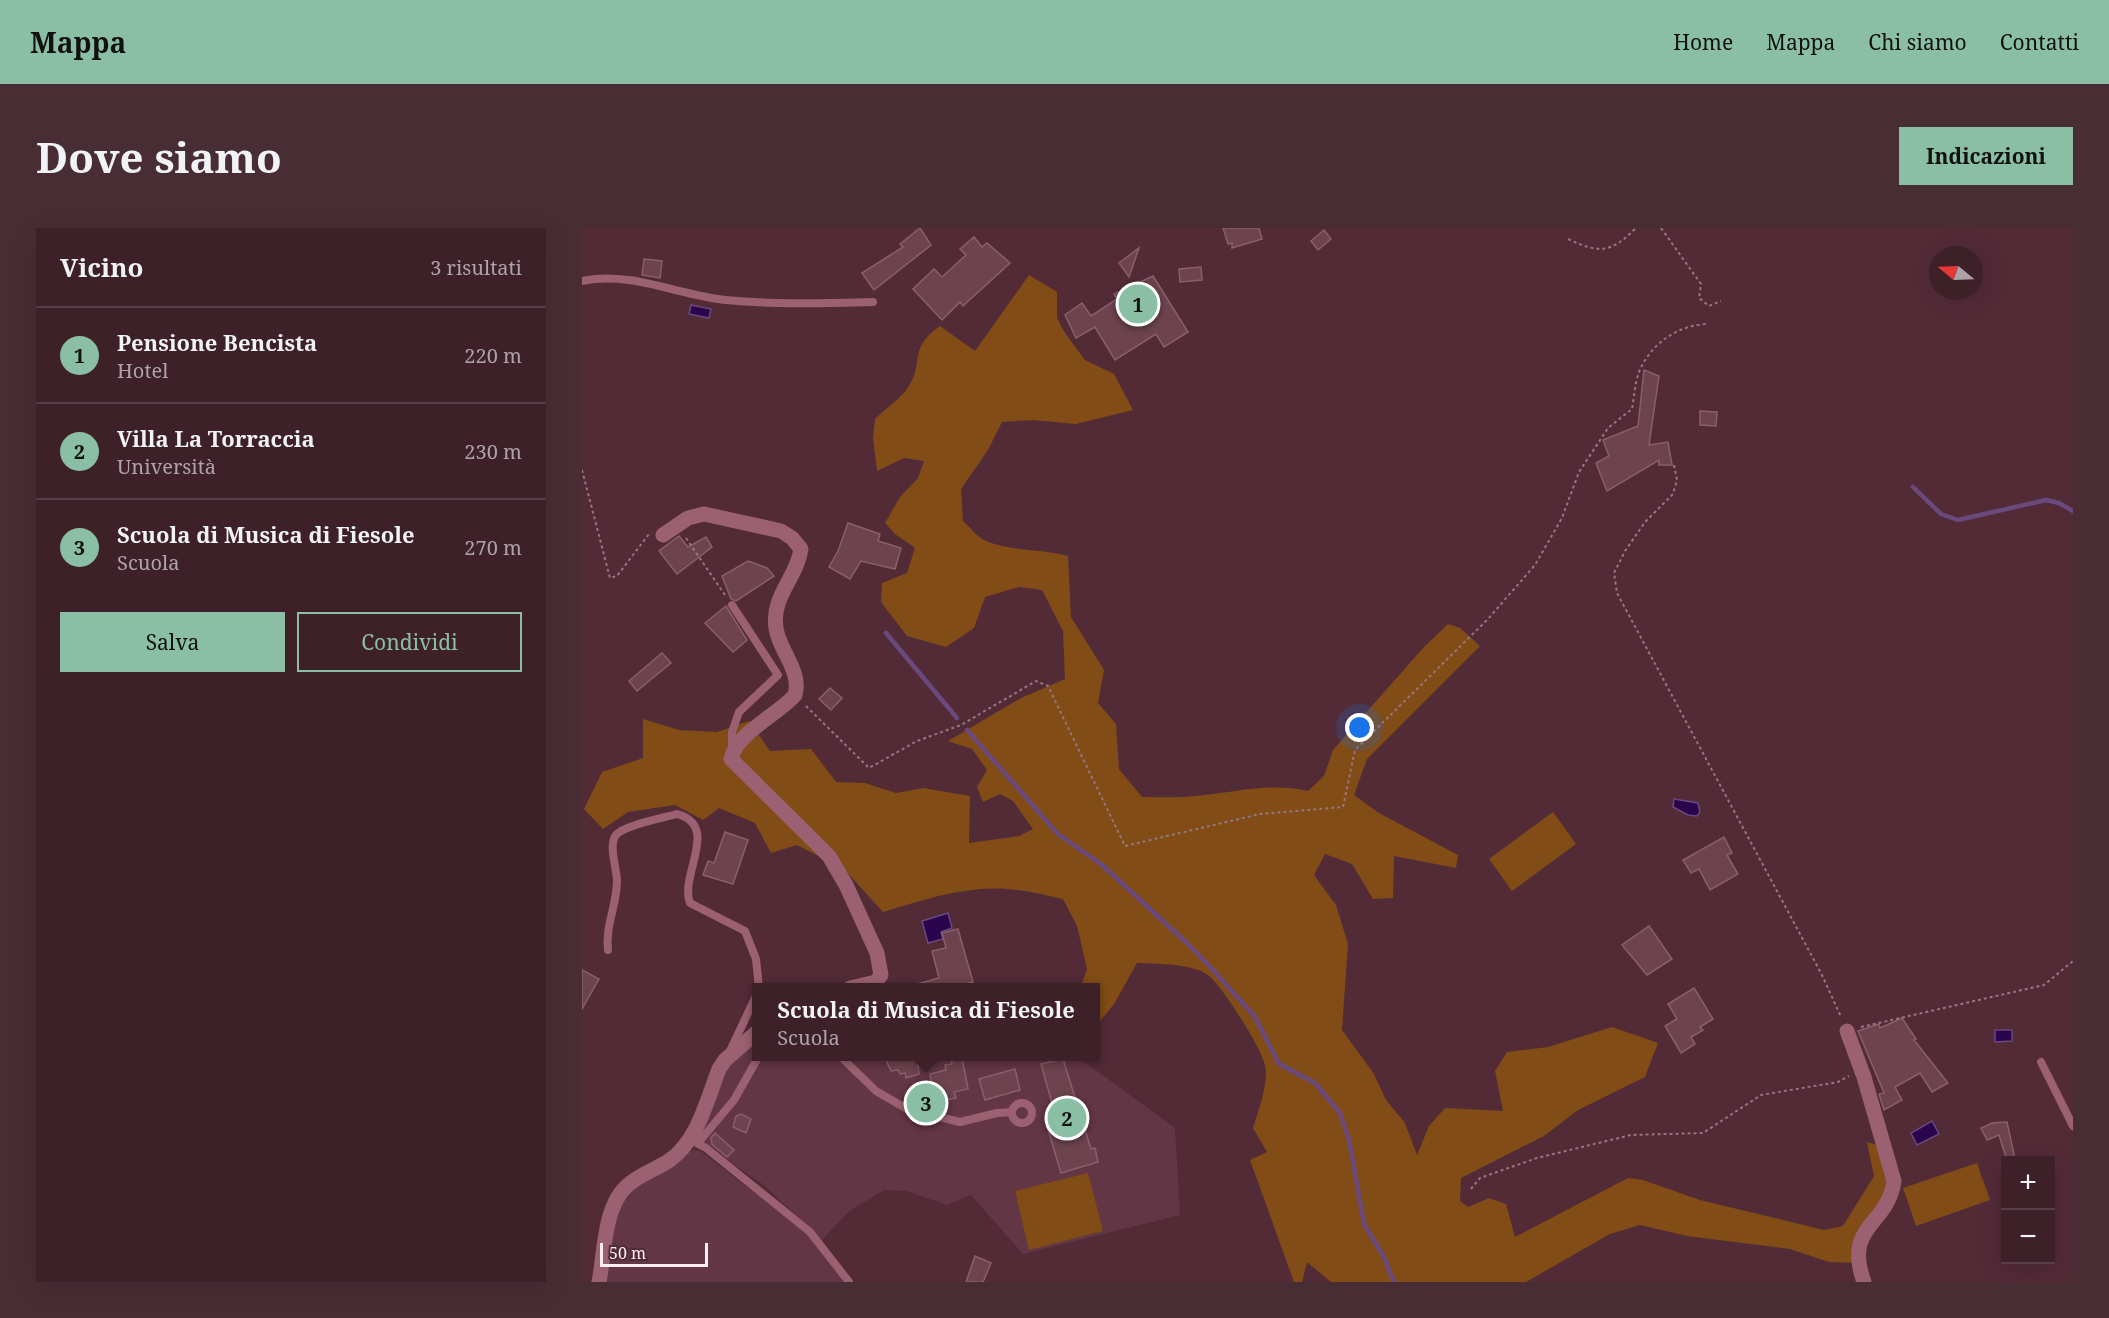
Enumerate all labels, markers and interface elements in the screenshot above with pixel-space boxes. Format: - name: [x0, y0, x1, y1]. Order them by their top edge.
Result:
- text: Mappa: [30, 23, 126, 61]
- text: Home: [1673, 28, 1733, 56]
- text: Mappa: [1766, 28, 1835, 56]
- text: Chi siamo: [1868, 28, 1967, 56]
- text: Contatti: [2000, 28, 2079, 56]
- button: Indicazioni: [1899, 127, 2073, 185]
- text: Dove siamo: [36, 128, 282, 185]
- north arrow: [1929, 246, 1983, 300]
- text: Vicino: [60, 249, 143, 285]
- text: 3 risultati: [430, 254, 522, 281]
- pin: 1: [1118, 282, 1158, 326]
- text: Pensione Bencista: [117, 327, 317, 357]
- text: 1: [74, 342, 85, 369]
- text: 220 m: [464, 342, 522, 369]
- text: Hotel: [117, 357, 168, 384]
- text: Villa La Torraccia: [117, 423, 315, 453]
- text: 2: [74, 438, 85, 465]
- text: 230 m: [464, 438, 522, 465]
- text: Università: [117, 453, 216, 480]
- text: Scuola di Musica di Fiesole: [117, 519, 415, 549]
- text: 3: [74, 534, 85, 561]
- text: 270 m: [464, 534, 522, 561]
- text: Scuola: [117, 549, 179, 576]
- button: Salva: [60, 612, 285, 672]
- button: Condividi: [297, 612, 522, 672]
- your location: [1345, 713, 1374, 742]
- popup: [752, 983, 1100, 1061]
- text: Scuola di Musica di Fiesole: [777, 994, 1075, 1024]
- text: Scuola: [777, 1024, 840, 1051]
- pin: 3: [906, 1080, 946, 1126]
- pin: 2: [1048, 1096, 1086, 1140]
- map controls: [2001, 1156, 2055, 1264]
- button: +: [2001, 1156, 2055, 1210]
- button: −: [2001, 1210, 2055, 1264]
- scale bar: [600, 1240, 708, 1268]
- text: 50 m: [609, 1242, 646, 1264]

